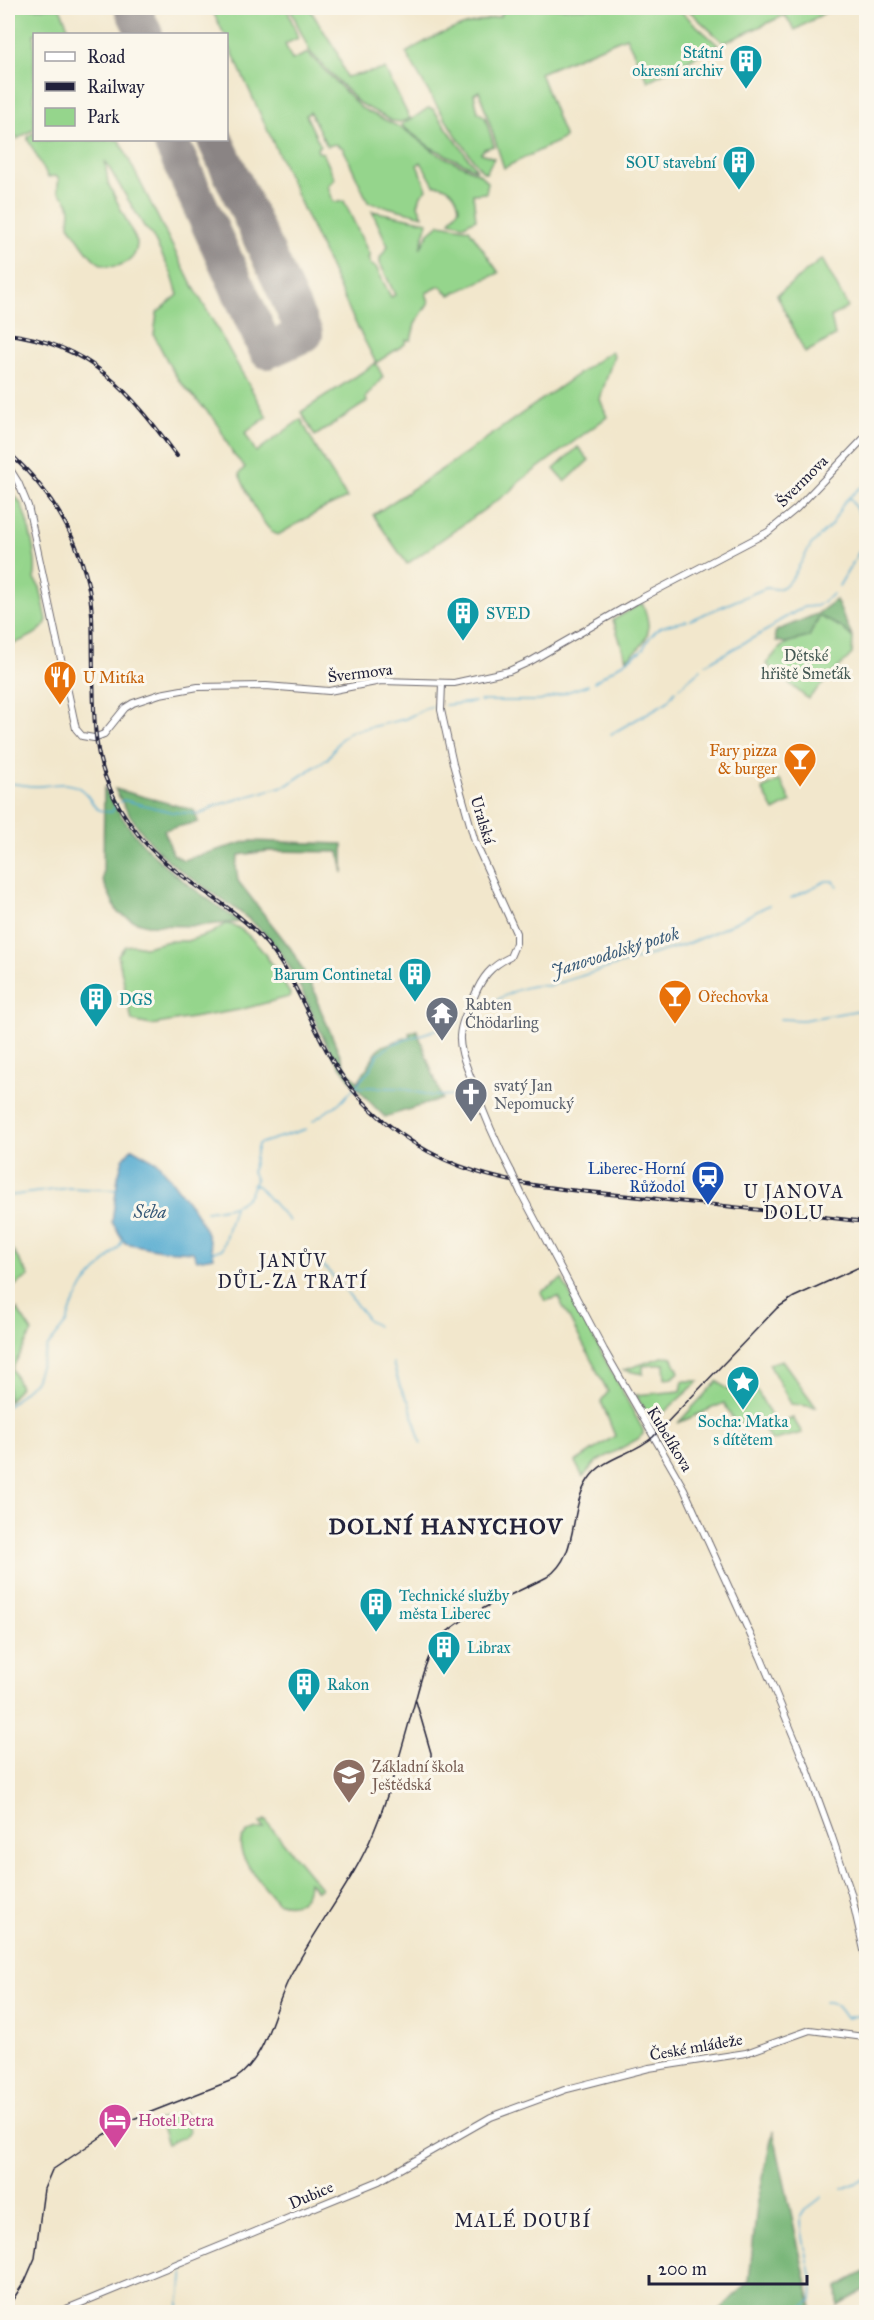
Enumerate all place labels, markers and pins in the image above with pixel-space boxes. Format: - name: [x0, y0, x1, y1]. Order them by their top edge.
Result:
- place label: Státní okresní archiv: [632, 43, 724, 80]
- building icon: Státní okresní archiv: [728, 43, 764, 90]
- building icon: SOU stavební: [721, 144, 757, 191]
- place label: SOU stavební: [626, 153, 717, 172]
- building icon: SVED: [445, 595, 481, 642]
- place label: SVED: [486, 604, 530, 623]
- restaurant icon: U Mitíka: [42, 659, 78, 706]
- place label: U Mitíka: [83, 668, 144, 687]
- place label: Fary pizza & burger: [709, 741, 777, 779]
- bar icon: Fary pizza & burger: [782, 741, 818, 788]
- building icon: Barum Continetal: [397, 956, 433, 1003]
- place label: Barum Continetal: [273, 965, 393, 984]
- bar icon: Ořechovka: [657, 978, 693, 1025]
- building icon: DGS: [78, 981, 114, 1028]
- place label: Ořechovka: [698, 987, 768, 1006]
- place label: DGS: [119, 990, 153, 1009]
- temple icon: Rabten Čhödarling: [424, 995, 460, 1042]
- place label: Rabten Čhödarling: [465, 995, 539, 1033]
- church icon: svatý Jan Nepomucký: [453, 1076, 489, 1123]
- place label: svatý Jan Nepomucký: [494, 1076, 574, 1113]
- place label: Liberec-Horní Růžodol: [588, 1159, 686, 1196]
- station icon: Liberec-Horní Růžodol: [690, 1159, 726, 1206]
- place icon: Socha: Matka s dítětem: [725, 1364, 761, 1411]
- place label: Socha: Matka s dítětem: [698, 1412, 788, 1449]
- building icon: Technické služby města Liberec: [358, 1586, 394, 1633]
- place label: Technické služby města Liberec: [399, 1586, 510, 1623]
- building icon: Librax: [426, 1629, 462, 1676]
- place label: Librax: [467, 1638, 511, 1657]
- building icon: Rakon: [286, 1666, 322, 1713]
- place label: Rakon: [327, 1675, 369, 1694]
- school or university icon: Základní škola Ještědská: [331, 1757, 367, 1804]
- place label: Základní škola Ještědská: [370, 1757, 464, 1795]
- hotel icon: Hotel Petra: [97, 2102, 133, 2149]
- place label: Hotel Petra: [138, 2111, 214, 2130]

